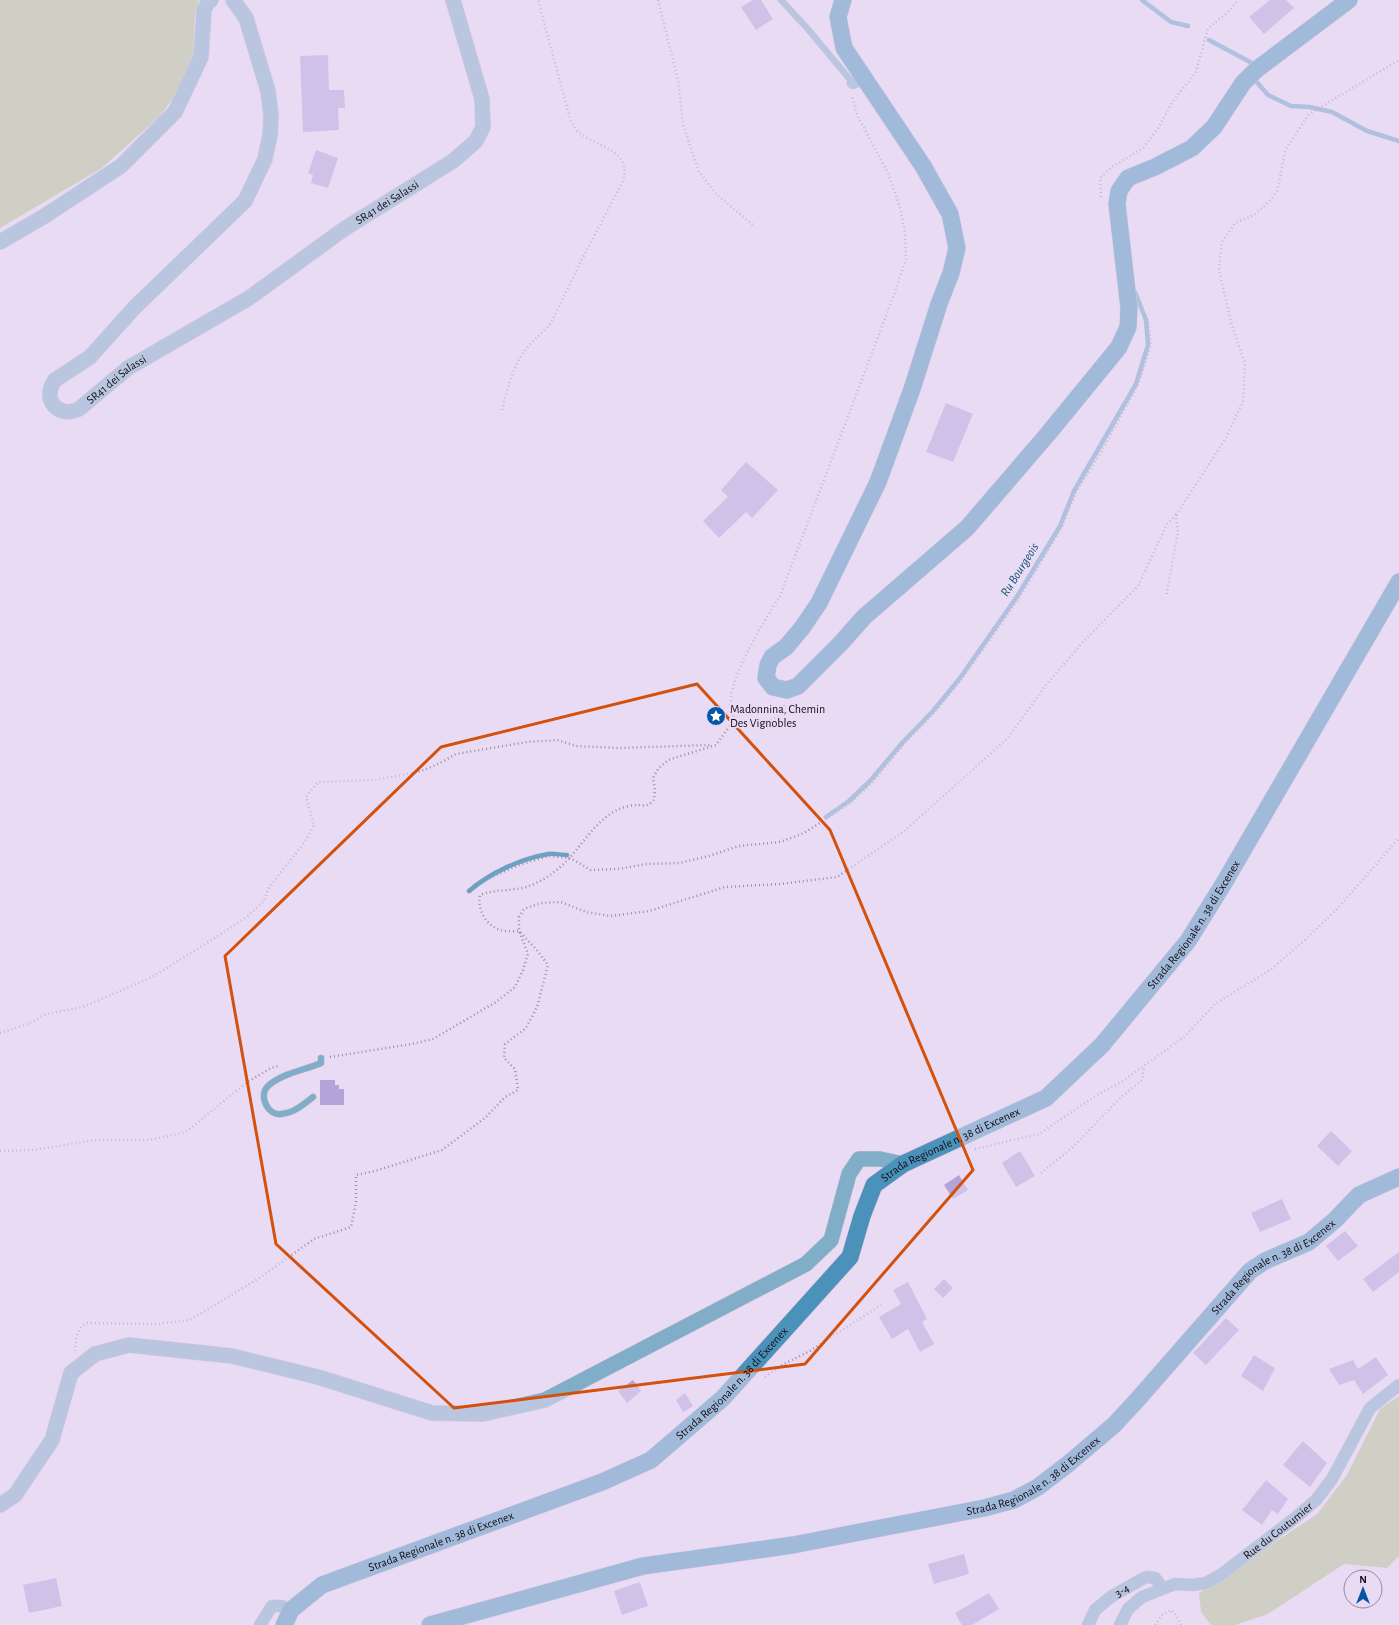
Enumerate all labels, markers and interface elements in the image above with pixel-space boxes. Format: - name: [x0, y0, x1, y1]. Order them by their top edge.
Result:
- street label: SR41 dei Salassi: [353, 178, 421, 226]
- street label: SR41 dei Salassi: [84, 353, 148, 406]
- water label: Ru Bourgeois: [999, 541, 1041, 599]
- place label: Madonnina, Chemin Des Vignobles: [730, 703, 825, 729]
- place icon: Madonnina, Chemin Des Vignobles: [705, 705, 727, 727]
- street label: Strada Regionale n. 38 di Excenex: [1145, 858, 1242, 991]
- street label: Strada Regionale n. 38 di Excenex: [879, 1105, 1022, 1184]
- street label: Strada Regionale n. 38 di Excenex: [1209, 1217, 1337, 1317]
- street label: Strada Regionale n. 38 di Excenex: [673, 1325, 790, 1442]
- street label: Strada Regionale n. 38 di Excenex: [965, 1434, 1102, 1517]
- street label: Rue du Coutumier: [1241, 1500, 1315, 1561]
- street label: Strada Regionale n. 38 di Excenex: [367, 1509, 515, 1573]
- north arrow: [1343, 1569, 1383, 1609]
- text: N: [1359, 1574, 1367, 1585]
- street label: 3-4: [1113, 1582, 1131, 1599]

